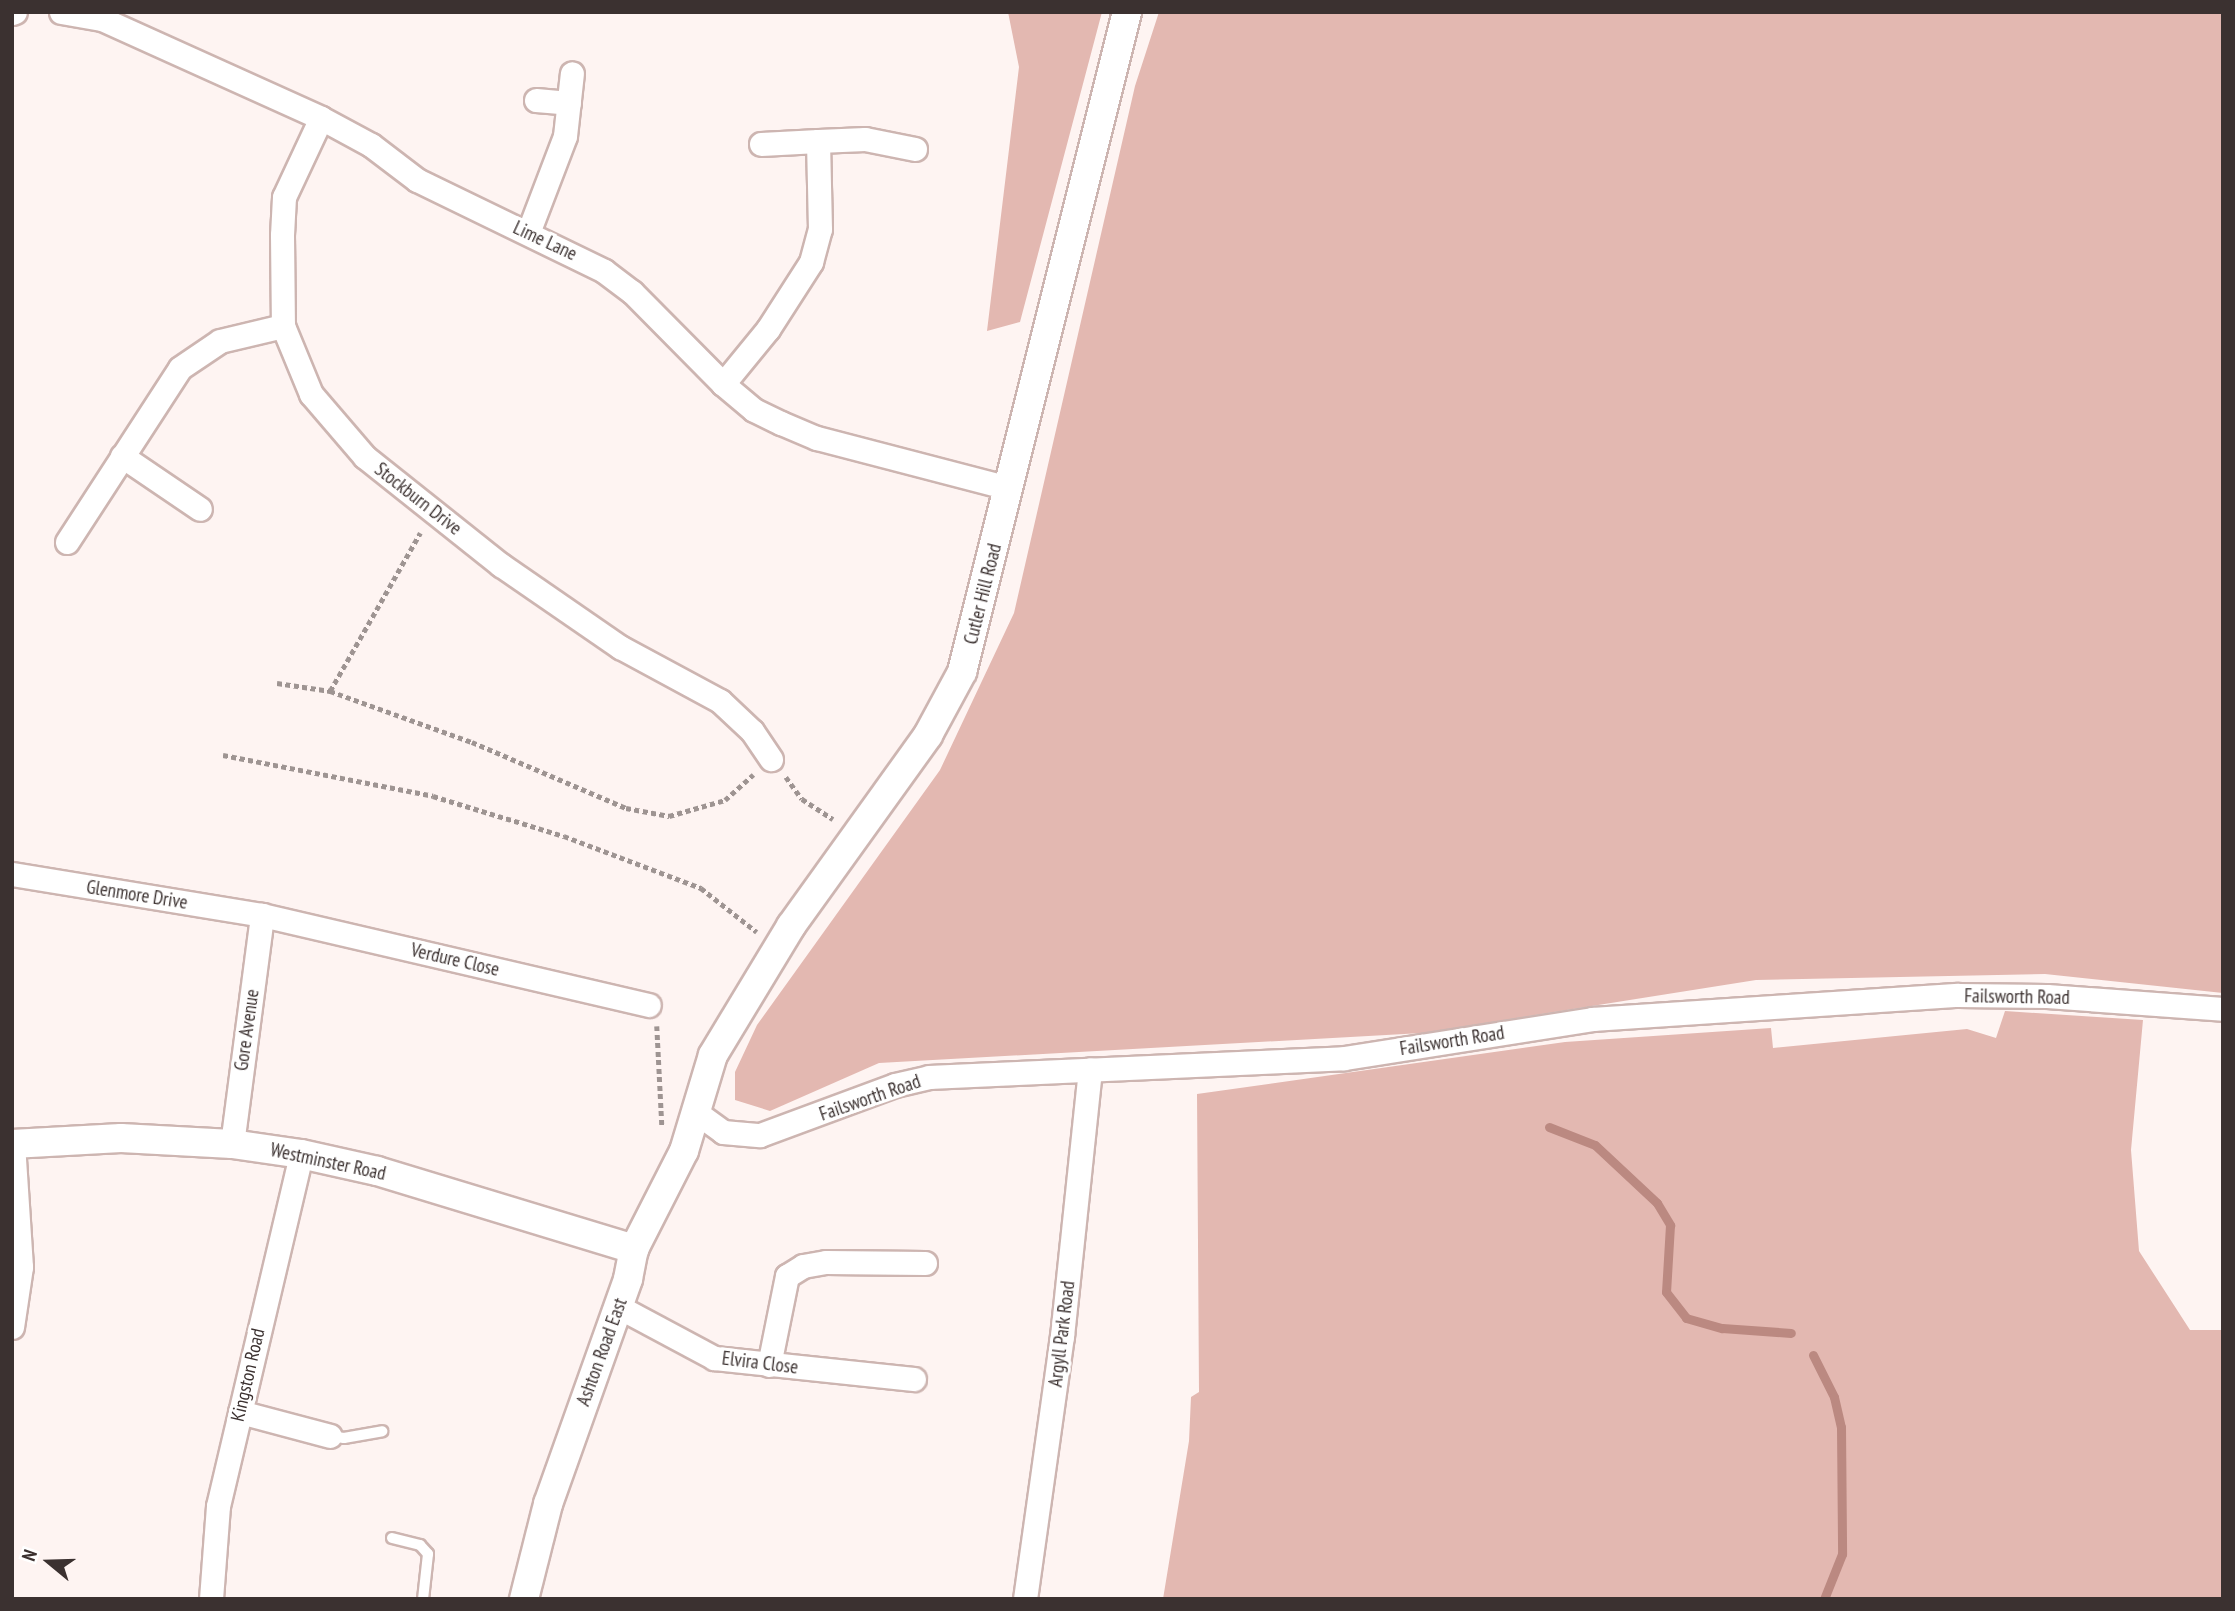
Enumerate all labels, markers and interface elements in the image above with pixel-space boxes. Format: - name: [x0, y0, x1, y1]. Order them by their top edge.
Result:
- street label: Lime Lane: [510, 216, 580, 266]
- street label: Stockburn Drive: [370, 458, 466, 540]
- street label: Cutler Hill Road: [959, 541, 1007, 647]
- street label: Glenmore Drive: [85, 876, 189, 914]
- street label: Verdure Close: [409, 939, 501, 981]
- street label: Failsworth Road: [1964, 985, 2070, 1009]
- street label: Gore Avenue: [230, 987, 264, 1073]
- street label: Failsworth Road: [1398, 1021, 1506, 1061]
- street label: Failsworth Road: [816, 1070, 924, 1126]
- street label: Westminster Road: [268, 1139, 388, 1185]
- street label: Argyll Park Road: [1044, 1279, 1080, 1389]
- street label: Ashton Road East: [572, 1295, 632, 1409]
- street label: Kingston Road: [226, 1326, 270, 1424]
- street label: Elvira Close: [721, 1347, 799, 1379]
- north arrow: [14, 1527, 84, 1597]
- text: N: [16, 1546, 42, 1564]

